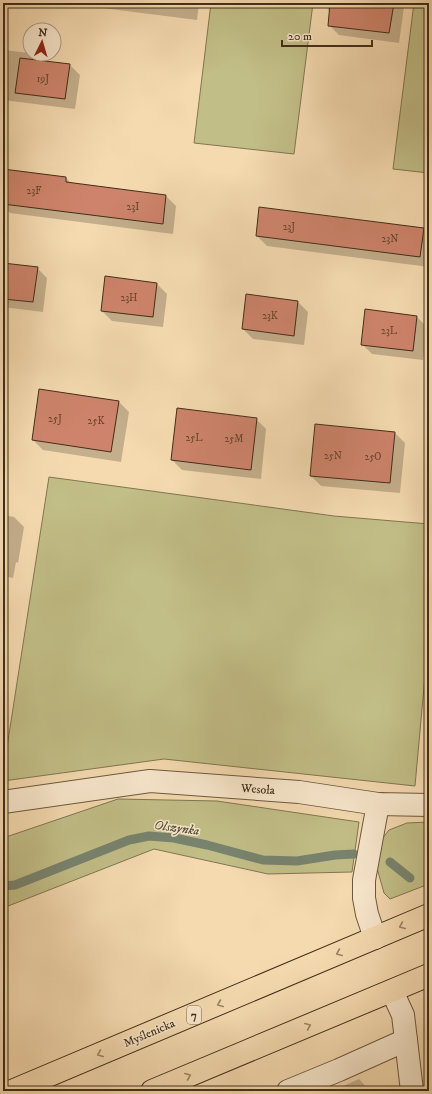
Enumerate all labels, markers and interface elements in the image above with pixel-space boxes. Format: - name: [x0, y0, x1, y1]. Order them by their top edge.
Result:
- north arrow: [22, 22, 62, 62]
- scale bar: [282, 22, 372, 48]
- text: N: [38, 26, 48, 40]
- text: 20 m: [288, 29, 312, 44]
- house number: 19J: [37, 73, 49, 85]
- house number: 23F: [27, 185, 41, 197]
- house number: 23I: [127, 201, 139, 213]
- house number: 23J: [283, 221, 295, 233]
- house number: 23N: [382, 233, 398, 245]
- house number: 23H: [120, 292, 138, 304]
- house number: 23K: [262, 310, 278, 322]
- house number: 23L: [381, 325, 398, 337]
- house number: 25J: [48, 413, 62, 425]
- house number: 25K: [88, 415, 104, 427]
- house number: 25L: [185, 432, 203, 444]
- house number: 25M: [225, 433, 243, 445]
- house number: 25N: [324, 450, 342, 462]
- house number: 25O: [365, 451, 381, 463]
- street label: Wesoła: [240, 781, 276, 798]
- water label: Olszynka: [153, 817, 201, 839]
- one-way arrow: [399, 922, 406, 930]
- one-way arrow: [336, 948, 344, 956]
- one-way arrow: [216, 999, 223, 1007]
- road number: 7: [187, 1006, 201, 1024]
- street label: Myślenicka: [121, 1016, 178, 1051]
- one-way arrow: [303, 1023, 311, 1031]
- one-way arrow: [96, 1049, 104, 1057]
- one-way arrow: [183, 1073, 191, 1081]

